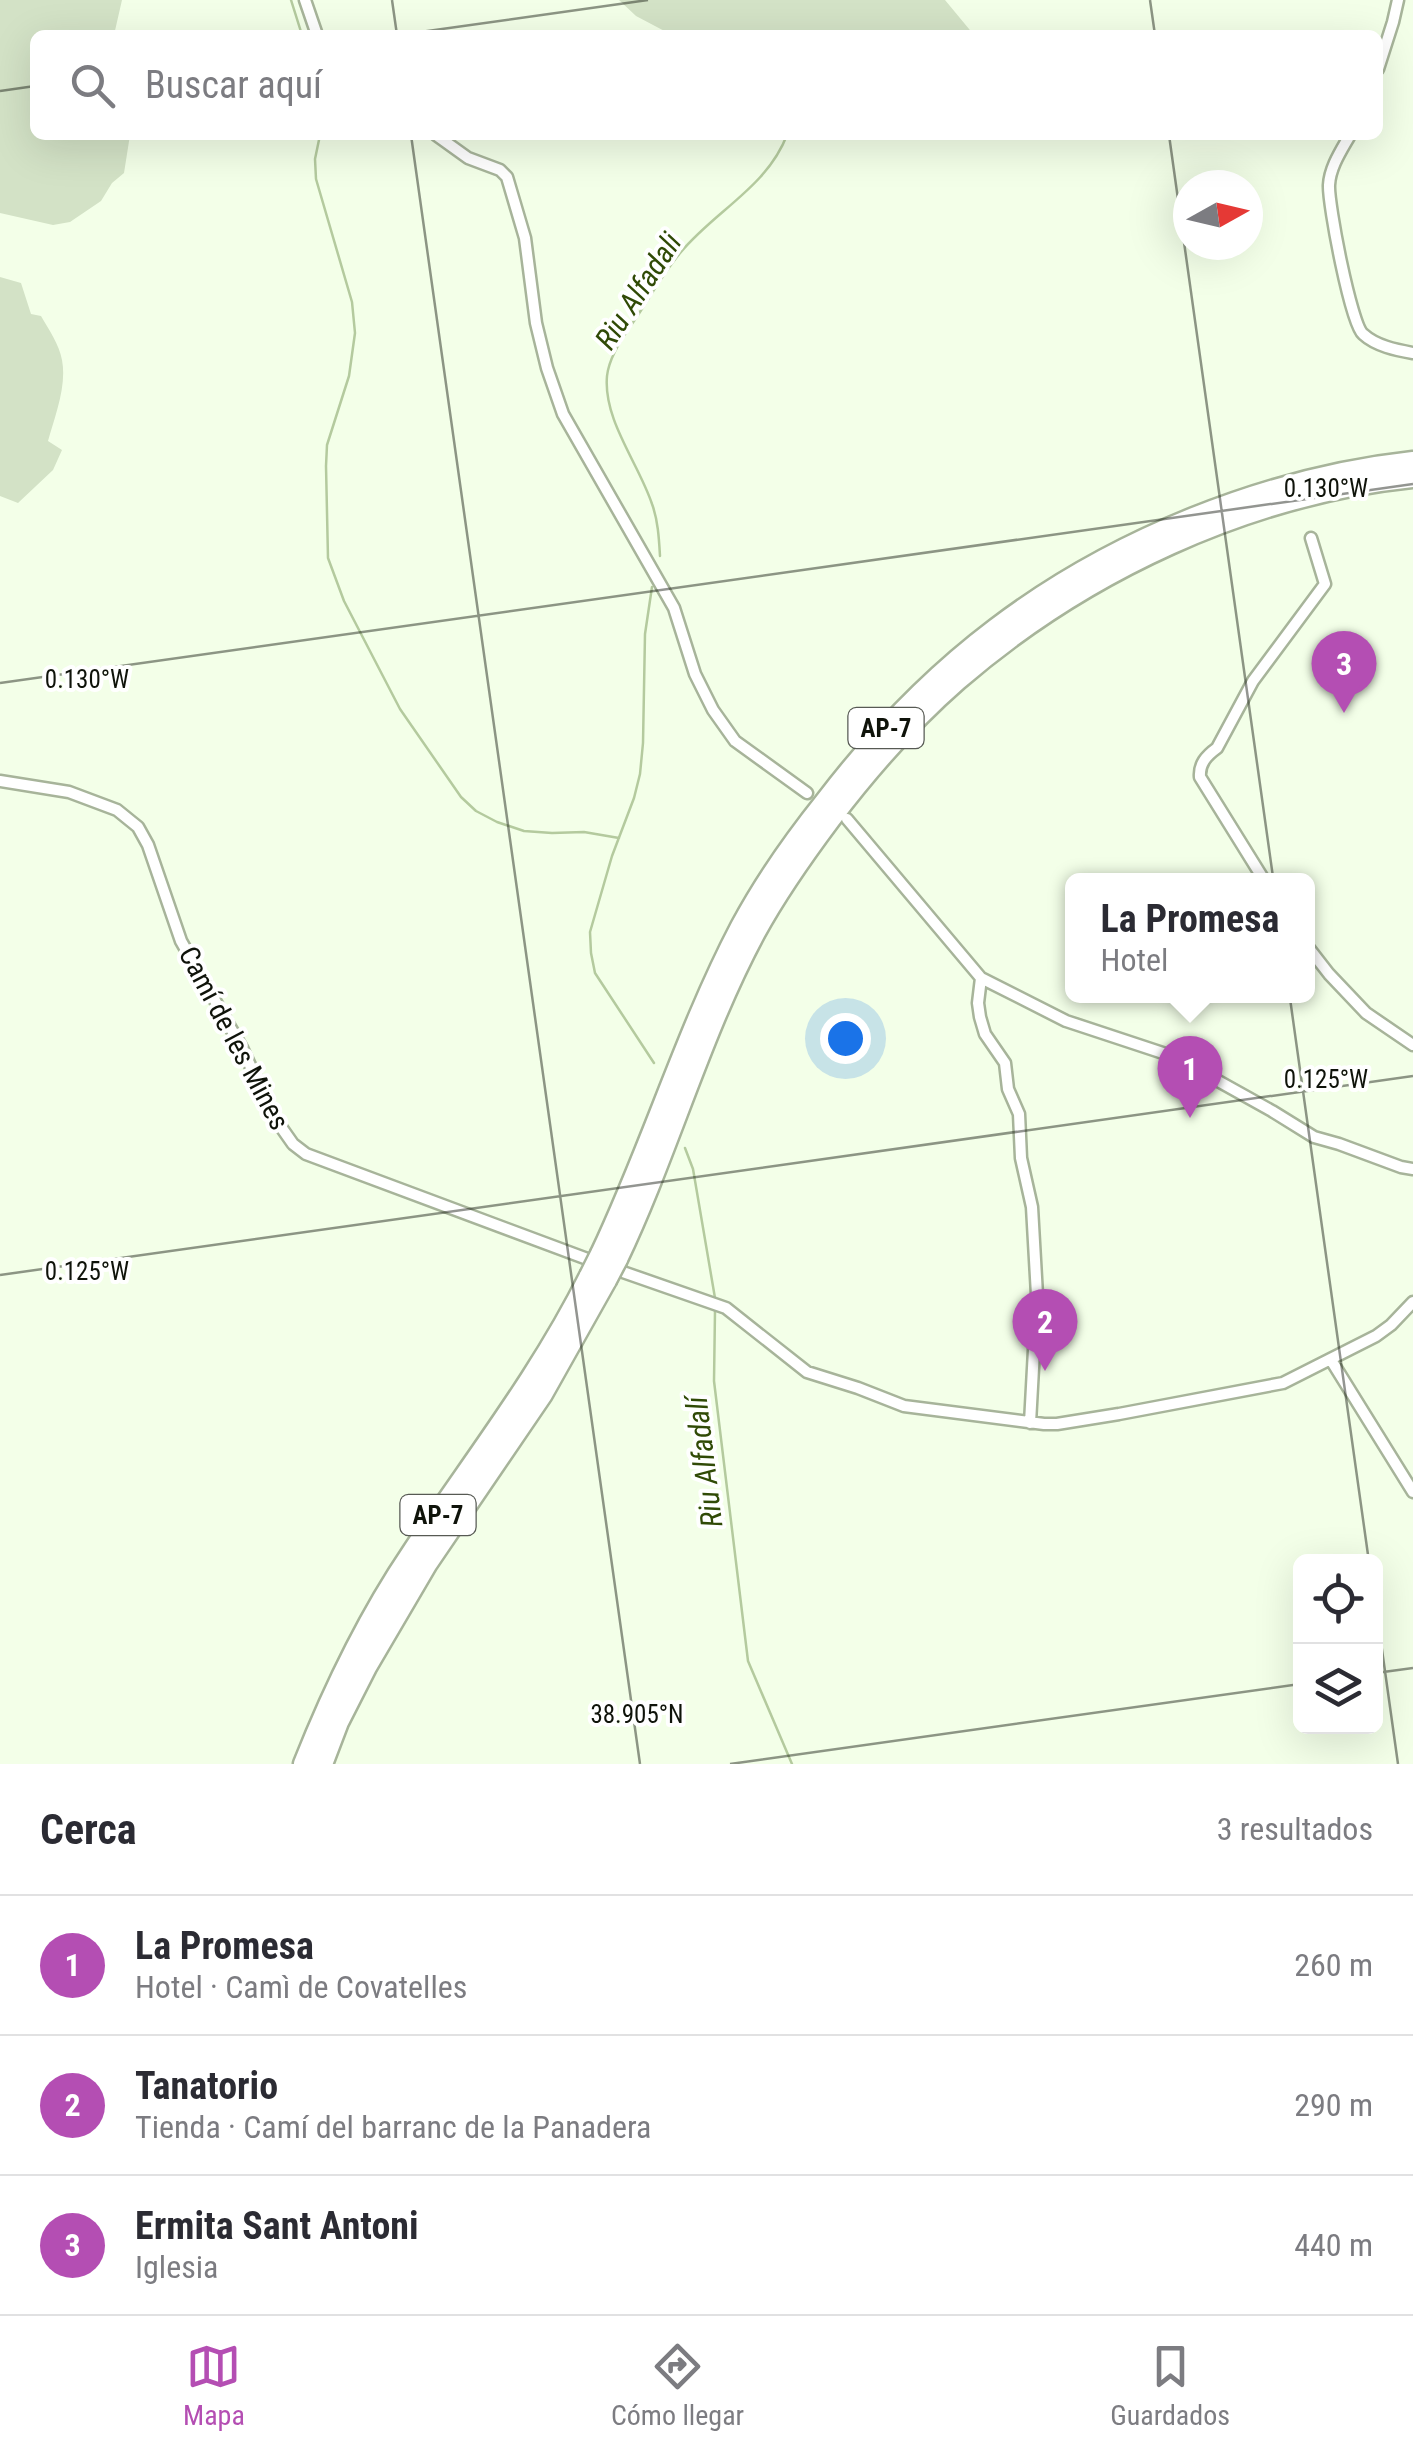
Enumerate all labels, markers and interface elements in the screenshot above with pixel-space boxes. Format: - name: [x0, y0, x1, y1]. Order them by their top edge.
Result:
- search box: [30, 30, 1383, 140]
- icon: search: [65, 58, 120, 113]
- text: Buscar aquí: [145, 63, 322, 107]
- north arrow: [1173, 170, 1263, 260]
- water label: Riu Alfadali: [588, 226, 689, 356]
- text: 0.130°W: [1284, 474, 1368, 503]
- pin: 3: [1312, 630, 1376, 713]
- text: 0.130°W: [45, 665, 129, 694]
- road number: AP-7: [848, 708, 924, 748]
- popup: [1065, 873, 1315, 1003]
- text: La Promesa: [1101, 897, 1279, 941]
- street label: Camí de les Mines: [172, 941, 296, 1135]
- text: Hotel: [1101, 941, 1168, 979]
- your location: [820, 1013, 871, 1064]
- pin: 1: [1158, 1036, 1222, 1118]
- text: 0.125°W: [1284, 1065, 1368, 1094]
- text: 0.125°W: [45, 1257, 129, 1286]
- pin: 2: [1012, 1288, 1078, 1371]
- water label: Riu Alfadalí: [678, 1390, 729, 1529]
- road number: AP-7: [400, 1495, 476, 1535]
- map controls: [1293, 1554, 1383, 1734]
- button: locate: [1293, 1554, 1383, 1644]
- button: layers: [1293, 1644, 1383, 1734]
- text: 38.905°N: [590, 1700, 684, 1729]
- text: Cerca: [40, 1805, 137, 1854]
- text: 3 resultados: [1217, 1810, 1373, 1848]
- text: La Promesa: [135, 1924, 314, 1968]
- text: 1: [64, 1946, 81, 1984]
- text: 260 m: [1294, 1946, 1373, 1984]
- text: Hotel · Camì de Covatelles: [135, 1968, 467, 2006]
- text: Tanatorio: [135, 2064, 278, 2108]
- text: 2: [64, 2086, 81, 2124]
- text: 290 m: [1294, 2086, 1373, 2124]
- text: Tienda · Camí del barranc de la Panadera: [135, 2108, 651, 2146]
- text: Ermita Sant Antoni: [135, 2204, 419, 2248]
- text: 3: [64, 2226, 81, 2264]
- text: 440 m: [1294, 2226, 1373, 2264]
- text: Iglesia: [135, 2248, 218, 2286]
- tab: Mapa: [183, 2339, 245, 2432]
- tab: Cómo llegar: [611, 2339, 744, 2432]
- tab: Guardados: [1110, 2339, 1230, 2432]

